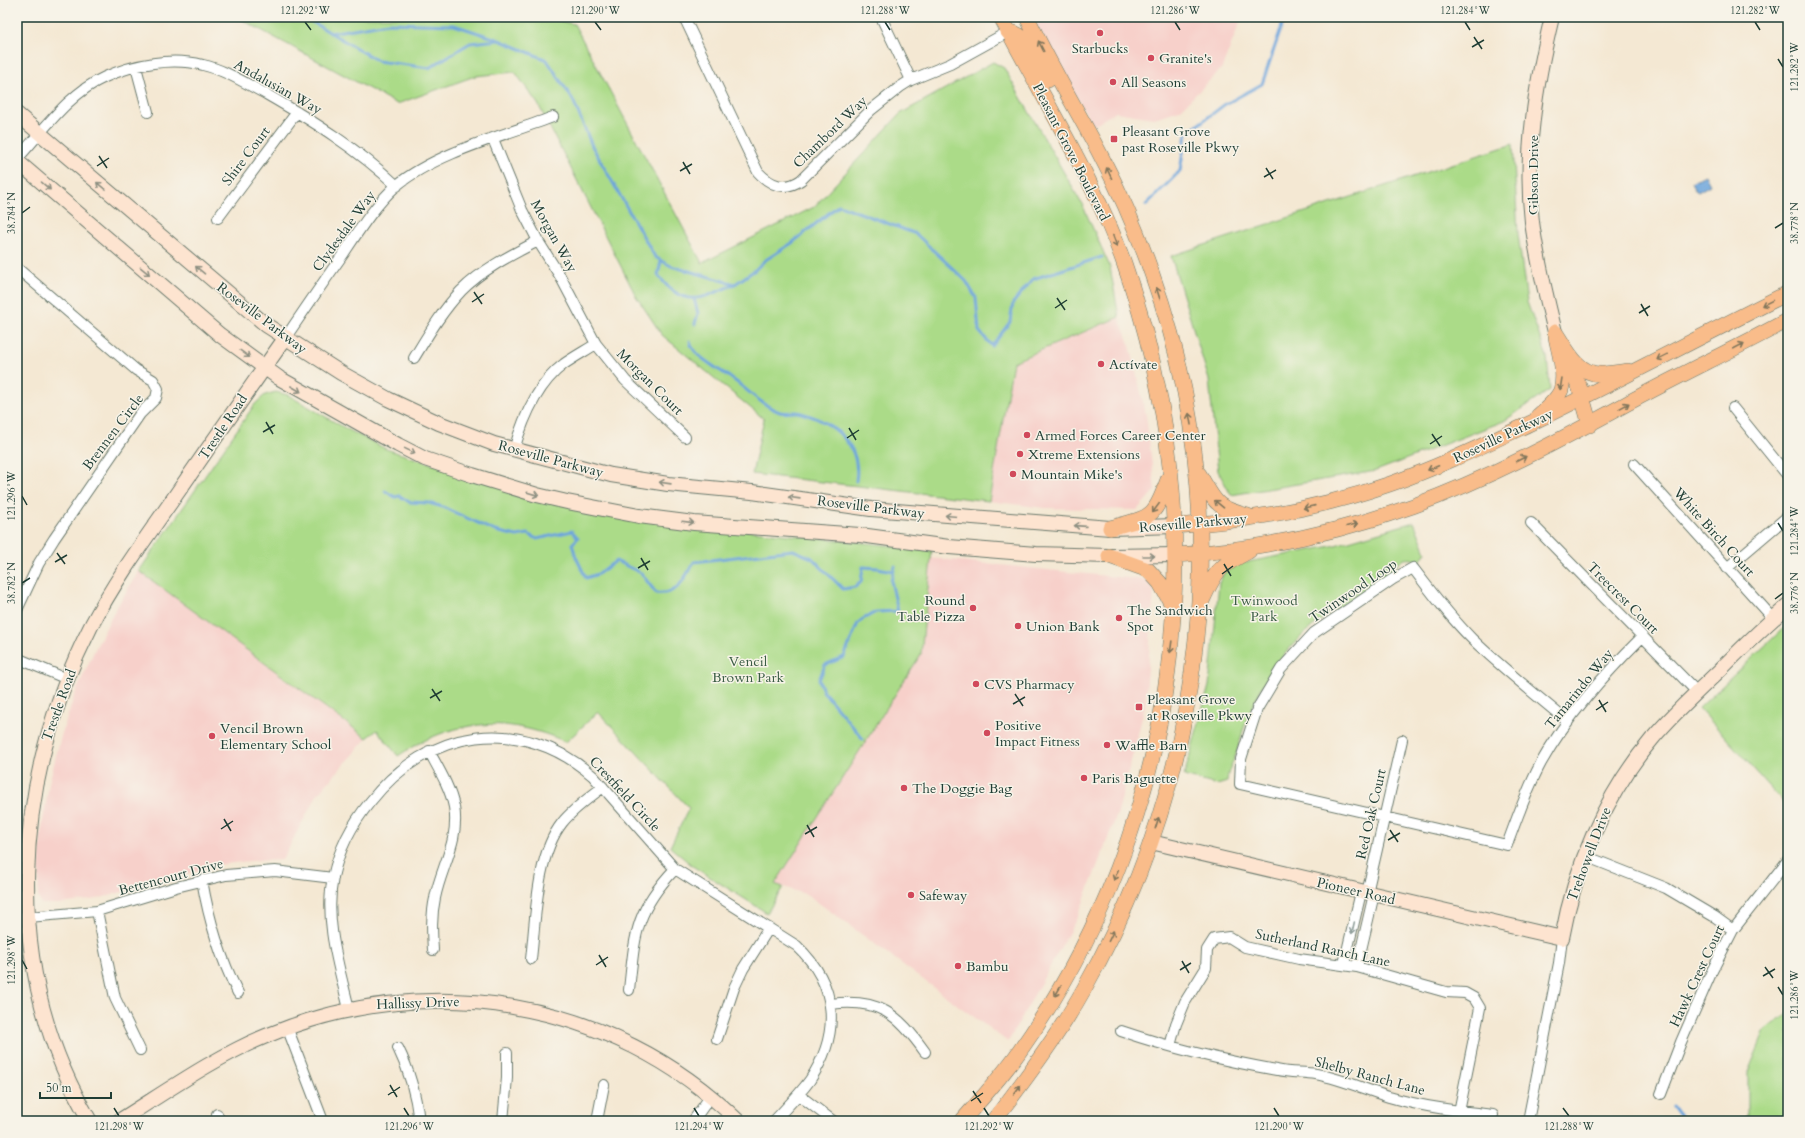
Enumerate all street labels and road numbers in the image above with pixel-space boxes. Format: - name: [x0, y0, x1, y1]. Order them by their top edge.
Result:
- street label: Andalusian Way: [231, 55, 326, 119]
- street label: Pleasant Grove Boulevard: [1028, 80, 1114, 225]
- street label: Chambord Way: [789, 91, 872, 172]
- street label: Shire Court: [218, 122, 275, 189]
- street label: Gibson Drive: [1524, 135, 1543, 215]
- street label: Clydesdale Way: [308, 186, 380, 276]
- street label: Morgan Way: [526, 196, 582, 276]
- street label: Roseville Parkway: [213, 278, 311, 358]
- street label: Morgan Court: [613, 345, 688, 420]
- street label: Brennen Circle: [78, 390, 148, 474]
- street label: Trestle Road: [194, 390, 252, 464]
- street label: Roseville Parkway: [1450, 404, 1557, 467]
- street label: Roseville Parkway: [496, 436, 606, 482]
- street label: White Birch Court: [1668, 483, 1759, 581]
- street label: Roseville Parkway: [816, 491, 926, 523]
- street label: Roseville Parkway: [1138, 509, 1248, 537]
- street label: Twinwood Loop: [1305, 555, 1401, 627]
- street label: Treecrest Court: [1583, 558, 1663, 638]
- street label: Tamarindo Way: [1540, 644, 1618, 733]
- street label: Trestle Road: [37, 666, 81, 744]
- street label: Crestfield Circle: [585, 752, 665, 836]
- street label: Red Oak Court: [1351, 766, 1391, 861]
- street label: Trehowell Drive: [1562, 804, 1616, 904]
- street label: Bettencourt Drive: [116, 854, 226, 900]
- street label: Pioneer Road: [1315, 873, 1398, 909]
- street label: Hawk Crest Court: [1665, 921, 1729, 1030]
- street label: Sutherland Ranch Lane: [1254, 924, 1392, 972]
- street label: Hallissy Drive: [376, 992, 460, 1014]
- street label: Shelby Ranch Lane: [1313, 1052, 1427, 1100]

